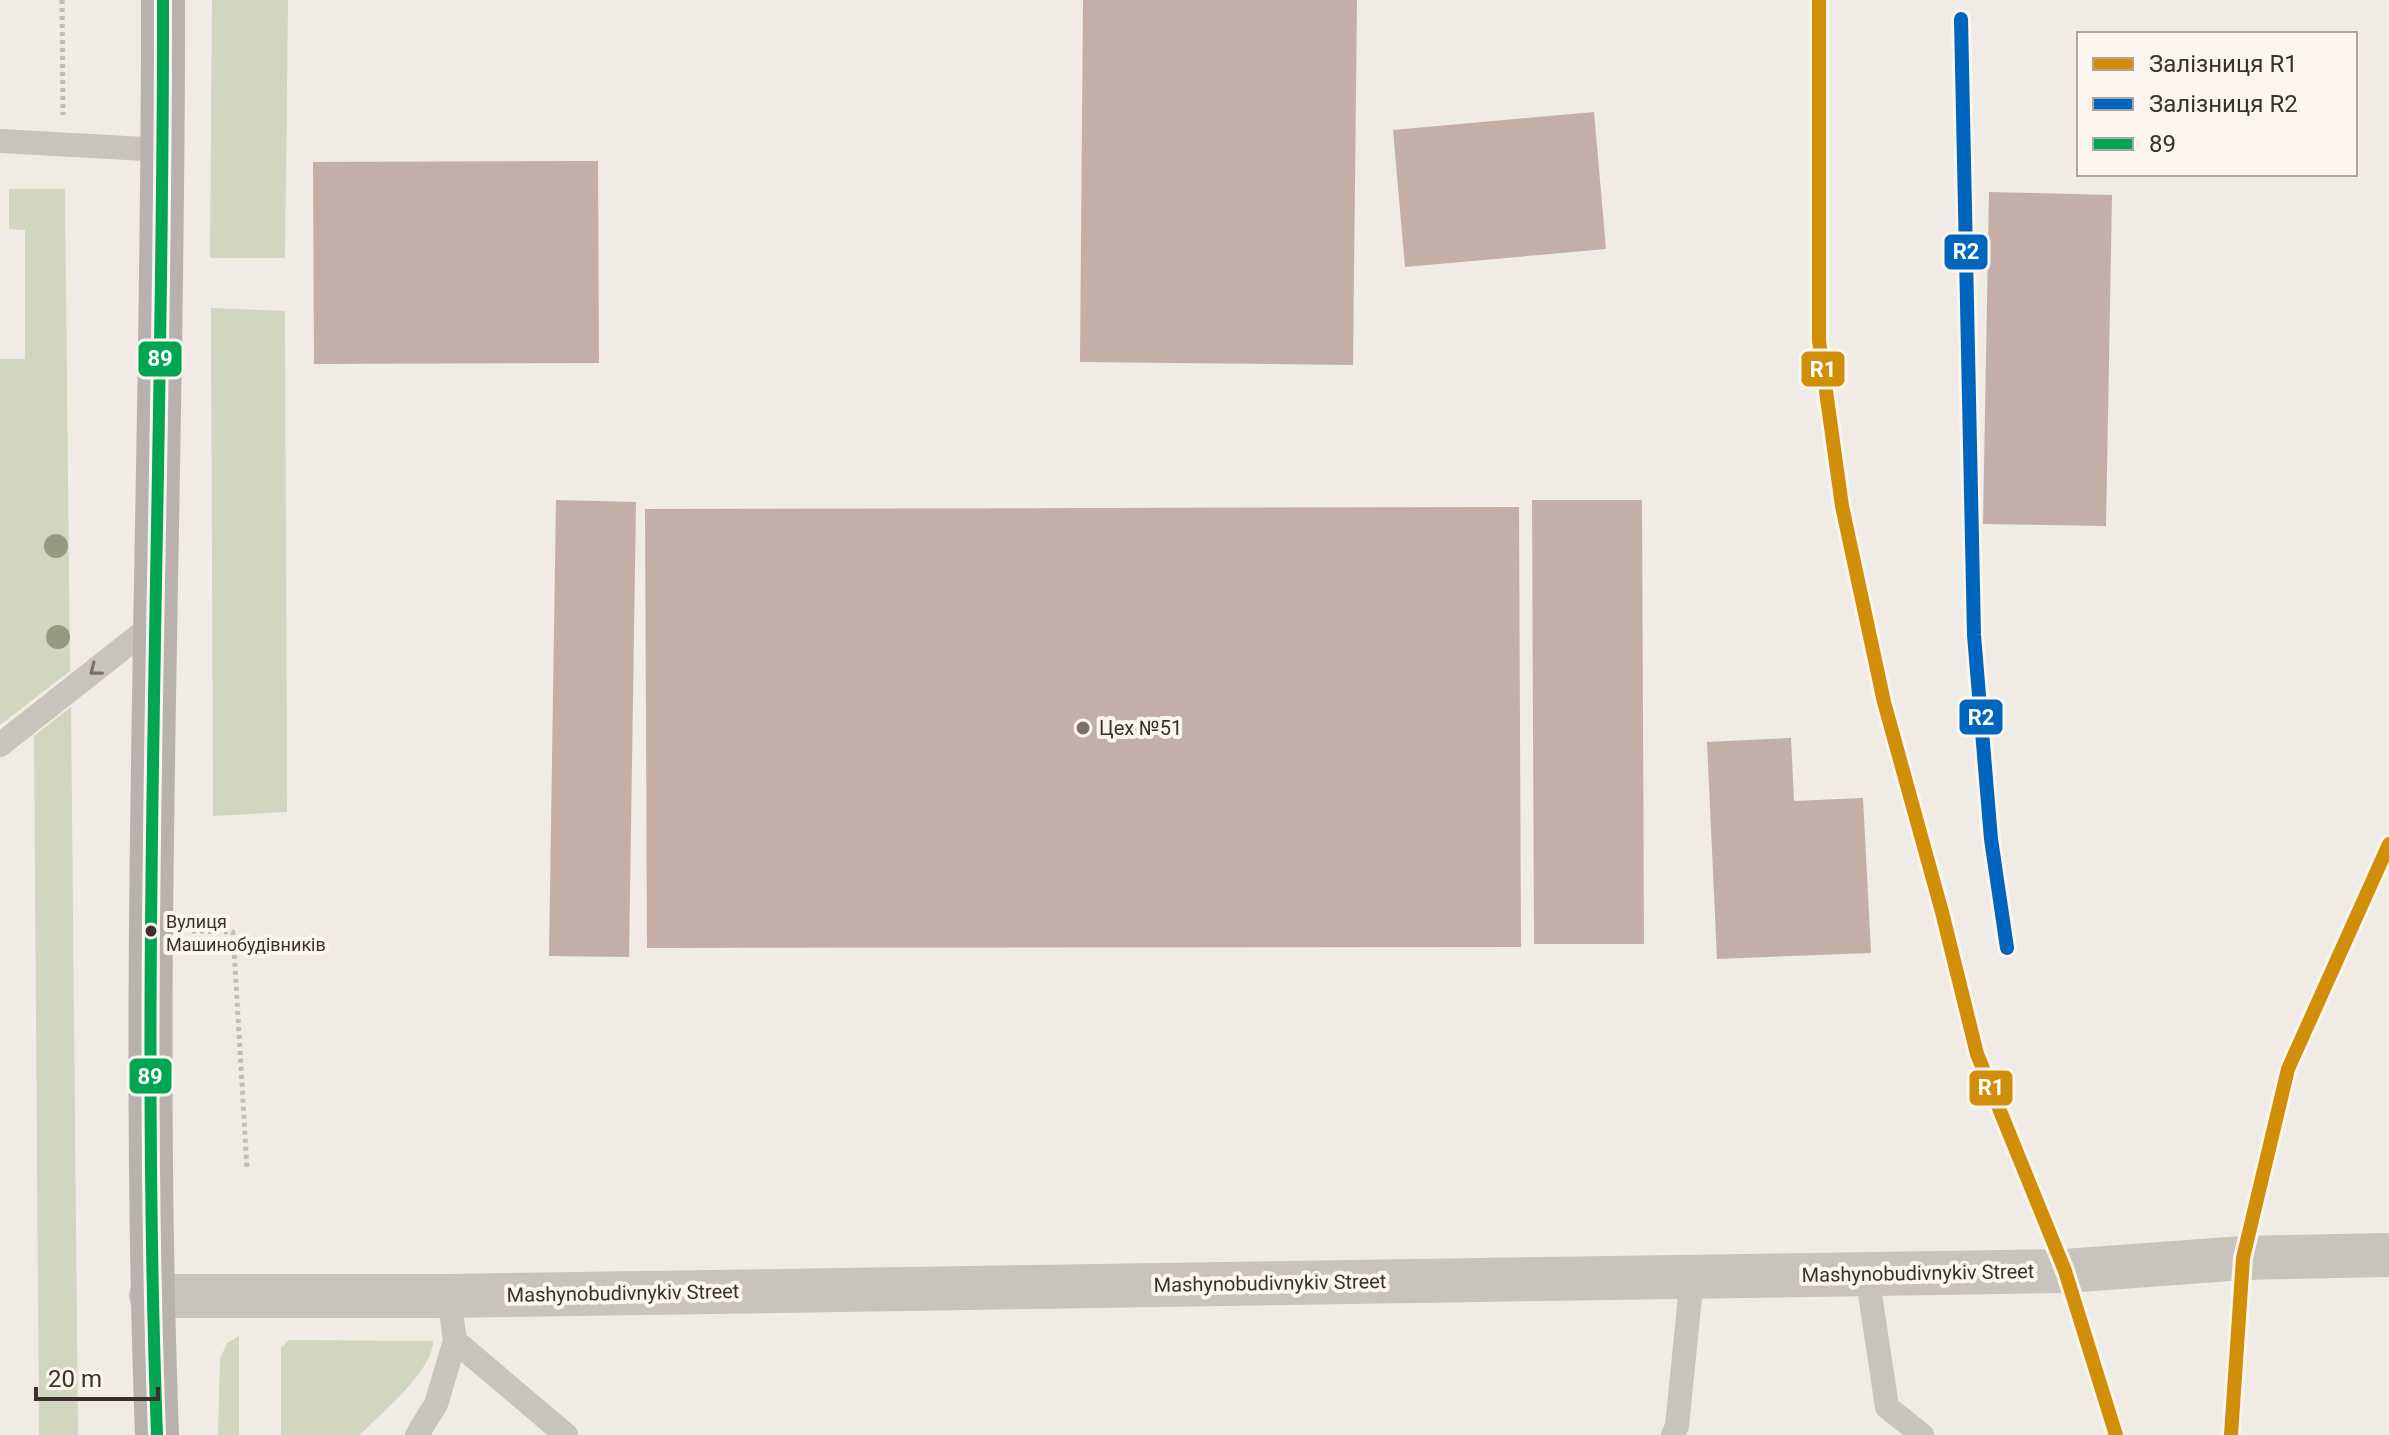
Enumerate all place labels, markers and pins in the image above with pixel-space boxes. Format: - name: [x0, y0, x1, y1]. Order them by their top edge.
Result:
- place label: Цех №51: [1099, 716, 1182, 740]
- marker: Цех №51: [1074, 719, 1092, 737]
- place label: Вулиця Машинобудівників: [166, 911, 326, 955]
- marker: Вулиця Машинобудівників: [143, 923, 159, 939]

